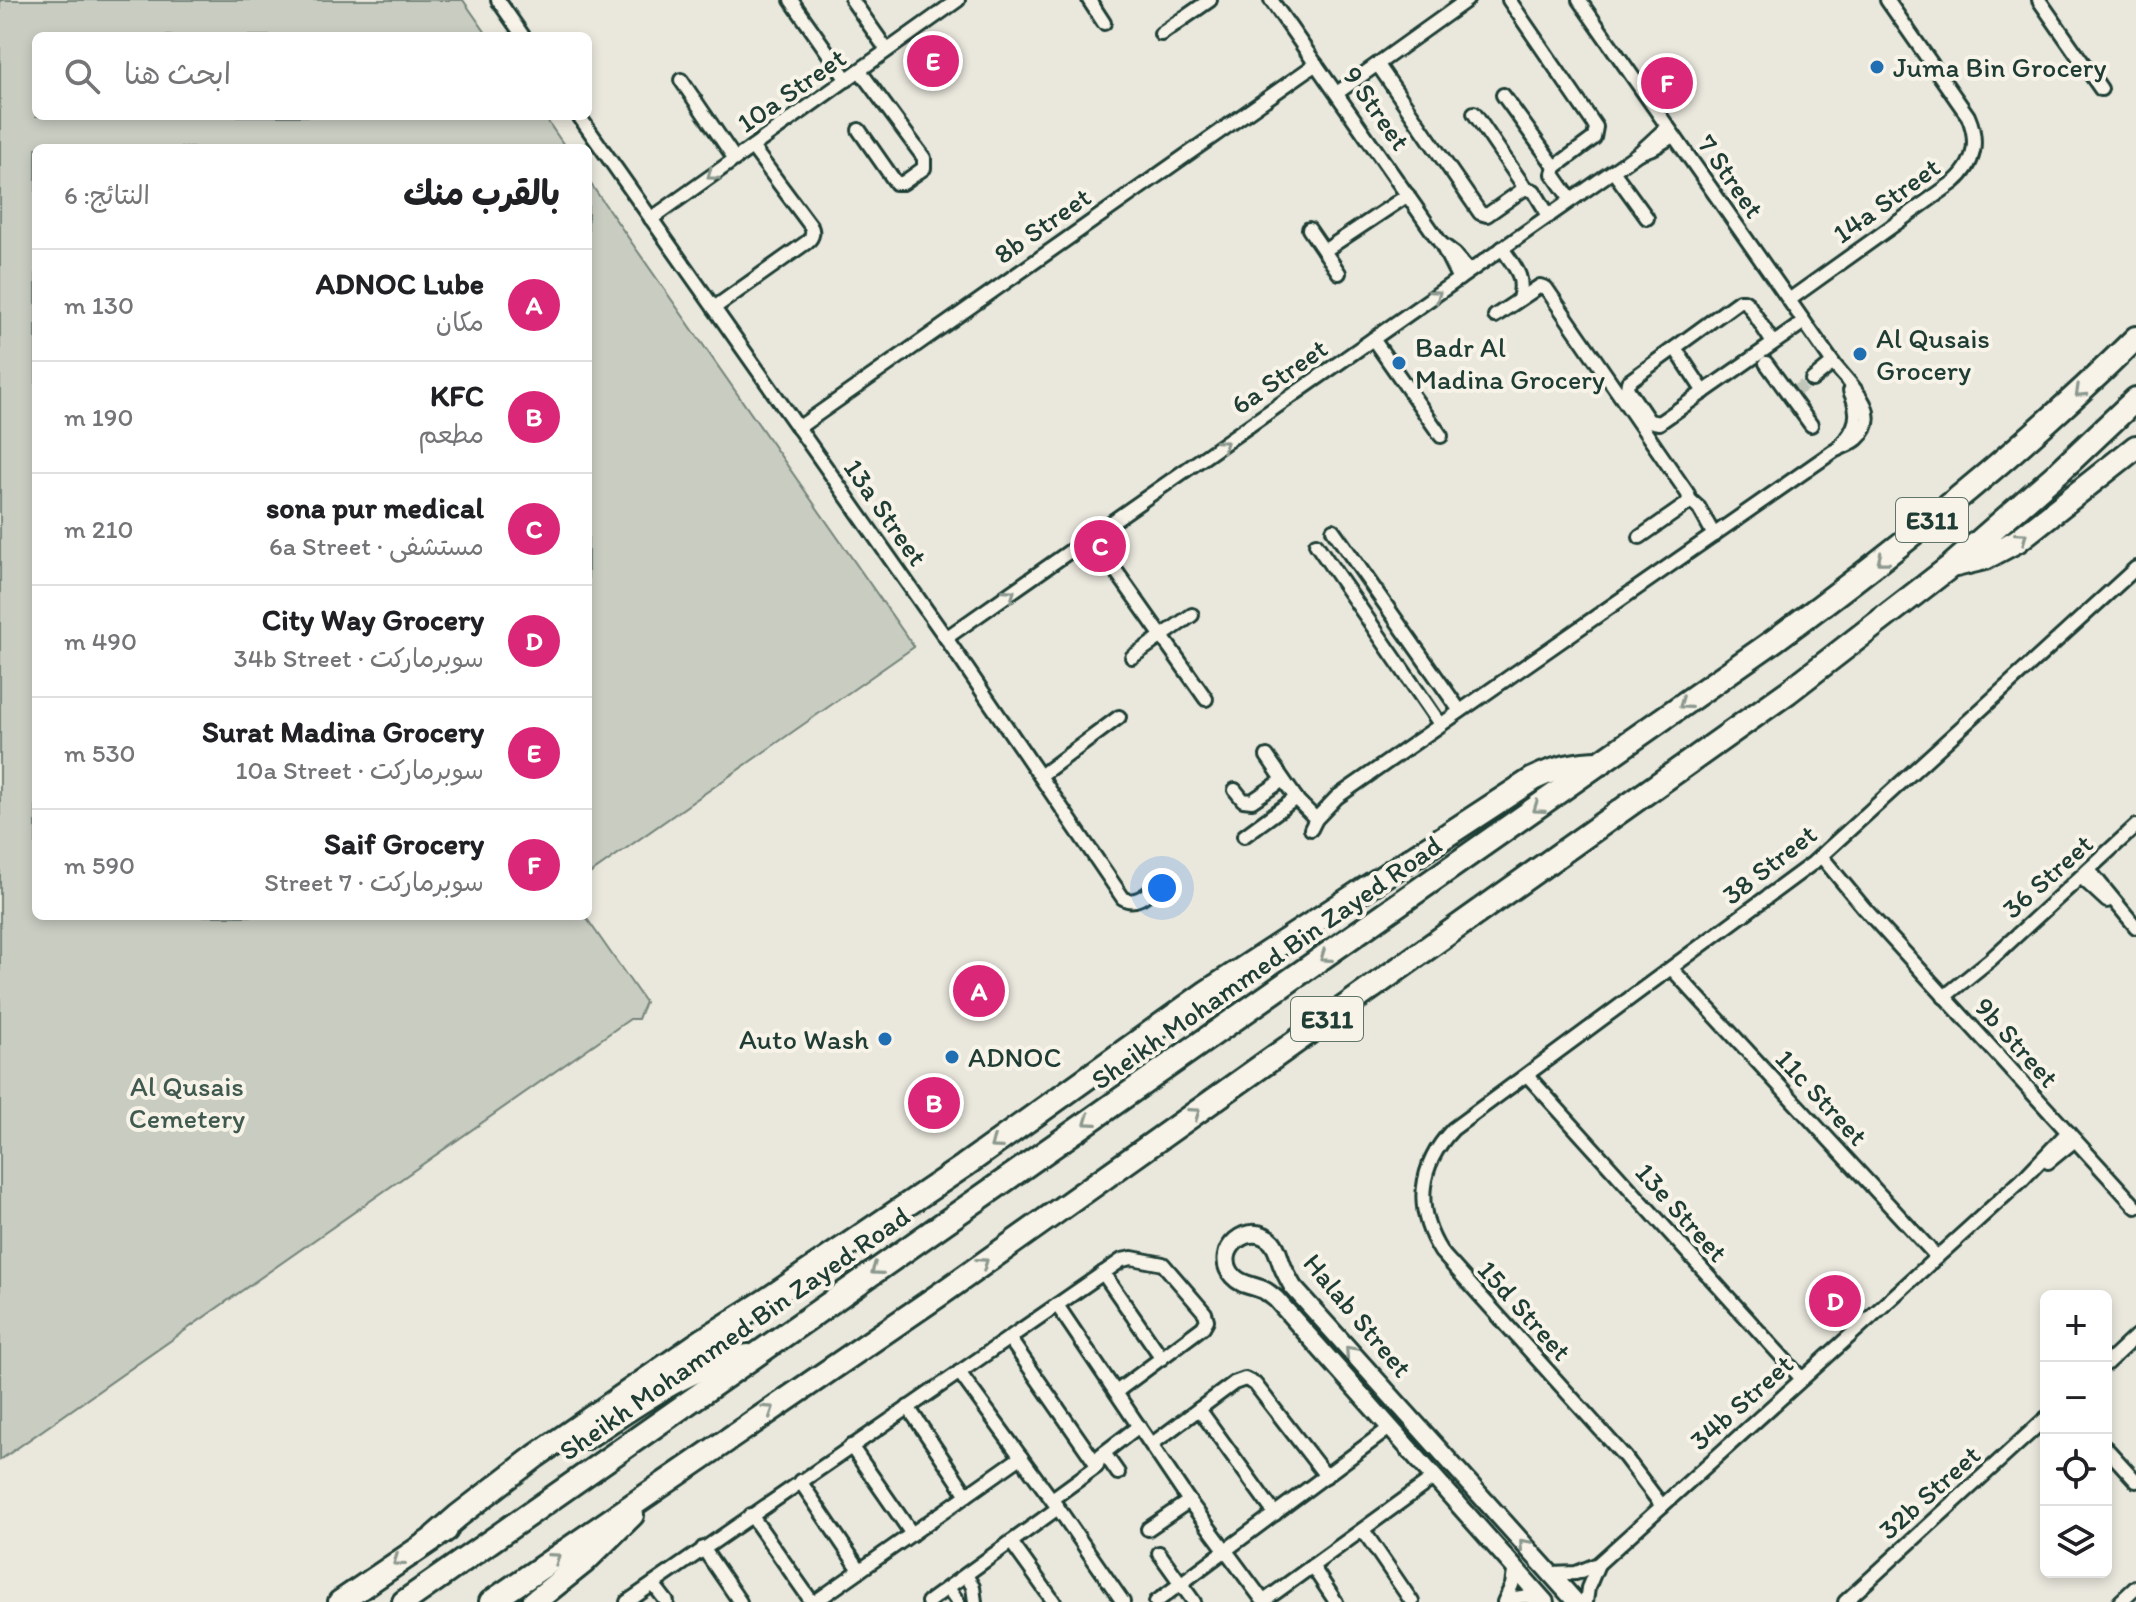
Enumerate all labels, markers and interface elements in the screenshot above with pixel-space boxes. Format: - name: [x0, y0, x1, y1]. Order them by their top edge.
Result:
- pin: E: [907, 31, 959, 91]
- search box: [32, 32, 592, 120]
- street label: 10a Street: [730, 40, 852, 140]
- place label: Juma Bin Grocery: [1893, 50, 2107, 84]
- pin: F: [1641, 53, 1693, 113]
- icon: search: [60, 54, 104, 98]
- text: ابحث هنا: [124, 55, 231, 92]
- marker: Juma Bin Grocery: [1868, 58, 1886, 76]
- street label: 9 Street: [1336, 59, 1418, 157]
- street label: 7 Street: [1690, 128, 1772, 224]
- street label: 14a Street: [1826, 150, 1946, 250]
- one-way arrow: [707, 165, 721, 180]
- text: بالقرب منك: [403, 173, 560, 214]
- text: النتائج: 6: [64, 179, 150, 211]
- street label: 8b Street: [987, 179, 1097, 271]
- text: ADNOC Lube: [316, 265, 484, 302]
- text: 130 m: [64, 289, 134, 321]
- text: A: [526, 289, 542, 321]
- one-way arrow: [1427, 290, 1441, 305]
- text: مكان: [436, 306, 484, 338]
- place label: Al Qusais Grocery: [1876, 321, 1990, 387]
- place label: Badr Al Madina Grocery: [1415, 330, 1605, 396]
- street label: 6a Street: [1224, 331, 1334, 421]
- marker: Al Qusais Grocery: [1851, 345, 1869, 363]
- marker: Badr Al Madina Grocery: [1390, 354, 1408, 372]
- text: KFC: [430, 377, 484, 414]
- one-way arrow: [2074, 382, 2089, 396]
- text: 190 m: [64, 401, 133, 433]
- text: B: [526, 401, 542, 433]
- text: مطعم: [418, 418, 484, 450]
- one-way arrow: [1215, 440, 1229, 455]
- street label: 13a Street: [837, 452, 935, 572]
- text: sona pur medical: [266, 489, 484, 526]
- road number: E311: [1896, 498, 1968, 542]
- text: 210 m: [64, 513, 134, 545]
- text: C: [526, 513, 542, 545]
- pin: C: [1074, 516, 1126, 576]
- text: مستشفى · 6a Street: [269, 530, 484, 562]
- one-way arrow: [2013, 532, 2028, 546]
- one-way arrow: [1876, 551, 1891, 565]
- one-way arrow: [1002, 589, 1016, 604]
- text: City Way Grocery: [262, 601, 484, 638]
- text: 490 m: [64, 625, 137, 657]
- text: D: [525, 625, 543, 657]
- text: سوبرماركت · 34b Street: [233, 642, 484, 674]
- one-way arrow: [1678, 694, 1692, 709]
- text: Surat Madina Grocery: [202, 713, 484, 750]
- text: 530 m: [64, 737, 136, 769]
- text: E: [527, 737, 541, 769]
- text: سوبرماركت · 10a Street: [236, 754, 484, 786]
- one-way arrow: [1533, 798, 1547, 813]
- street label: 38 Street: [1715, 816, 1823, 912]
- text: Saif Grocery: [324, 825, 484, 862]
- street label: 36 Street: [1995, 826, 2099, 926]
- street label: Sheikh Mohammed Bin Zayed Road: [1084, 828, 1448, 1096]
- text: 590 m: [64, 849, 135, 881]
- text: F: [527, 849, 541, 881]
- text: سوبرماركت · 7 Street: [264, 866, 484, 898]
- your location: [1142, 868, 1182, 908]
- one-way arrow: [1320, 947, 1334, 962]
- pin: A: [953, 961, 1005, 1021]
- street label: 9b Street: [1968, 990, 2066, 1094]
- road number: E311: [1291, 997, 1363, 1041]
- place label: Auto Wash: [739, 1022, 869, 1056]
- marker: Auto Wash: [876, 1030, 894, 1048]
- place label: ADNOC: [968, 1040, 1062, 1074]
- street label: 11c Street: [1769, 1042, 1875, 1152]
- marker: ADNOC: [943, 1048, 961, 1066]
- park label: Al Qusais Cemetery: [129, 1069, 245, 1135]
- pin: B: [908, 1073, 960, 1133]
- one-way arrow: [1187, 1108, 1201, 1122]
- one-way arrow: [1083, 1111, 1098, 1126]
- one-way arrow: [990, 1134, 1004, 1148]
- street label: 13e Street: [1629, 1155, 1735, 1269]
- street label: Sheikh Mohammed Bin Zayed Road: [552, 1199, 916, 1467]
- street label: Halab Street: [1296, 1246, 1420, 1384]
- street label: 15d Street: [1471, 1253, 1579, 1367]
- one-way arrow: [975, 1258, 989, 1273]
- one-way arrow: [870, 1260, 884, 1275]
- pin: D: [1809, 1271, 1861, 1331]
- map controls: [2040, 1290, 2112, 1578]
- button: +: [2040, 1290, 2112, 1362]
- one-way arrow: [1346, 1345, 1360, 1360]
- street label: 34b Street: [1682, 1347, 1800, 1457]
- button: −: [2040, 1362, 2112, 1434]
- one-way arrow: [760, 1405, 775, 1420]
- button: locate: [2040, 1434, 2112, 1506]
- street label: 32b Street: [1871, 1437, 1987, 1547]
- button: layers: [2040, 1506, 2112, 1578]
- one-way arrow: [1519, 1539, 1534, 1553]
- one-way arrow: [393, 1551, 407, 1566]
- one-way arrow: [546, 1552, 560, 1567]

